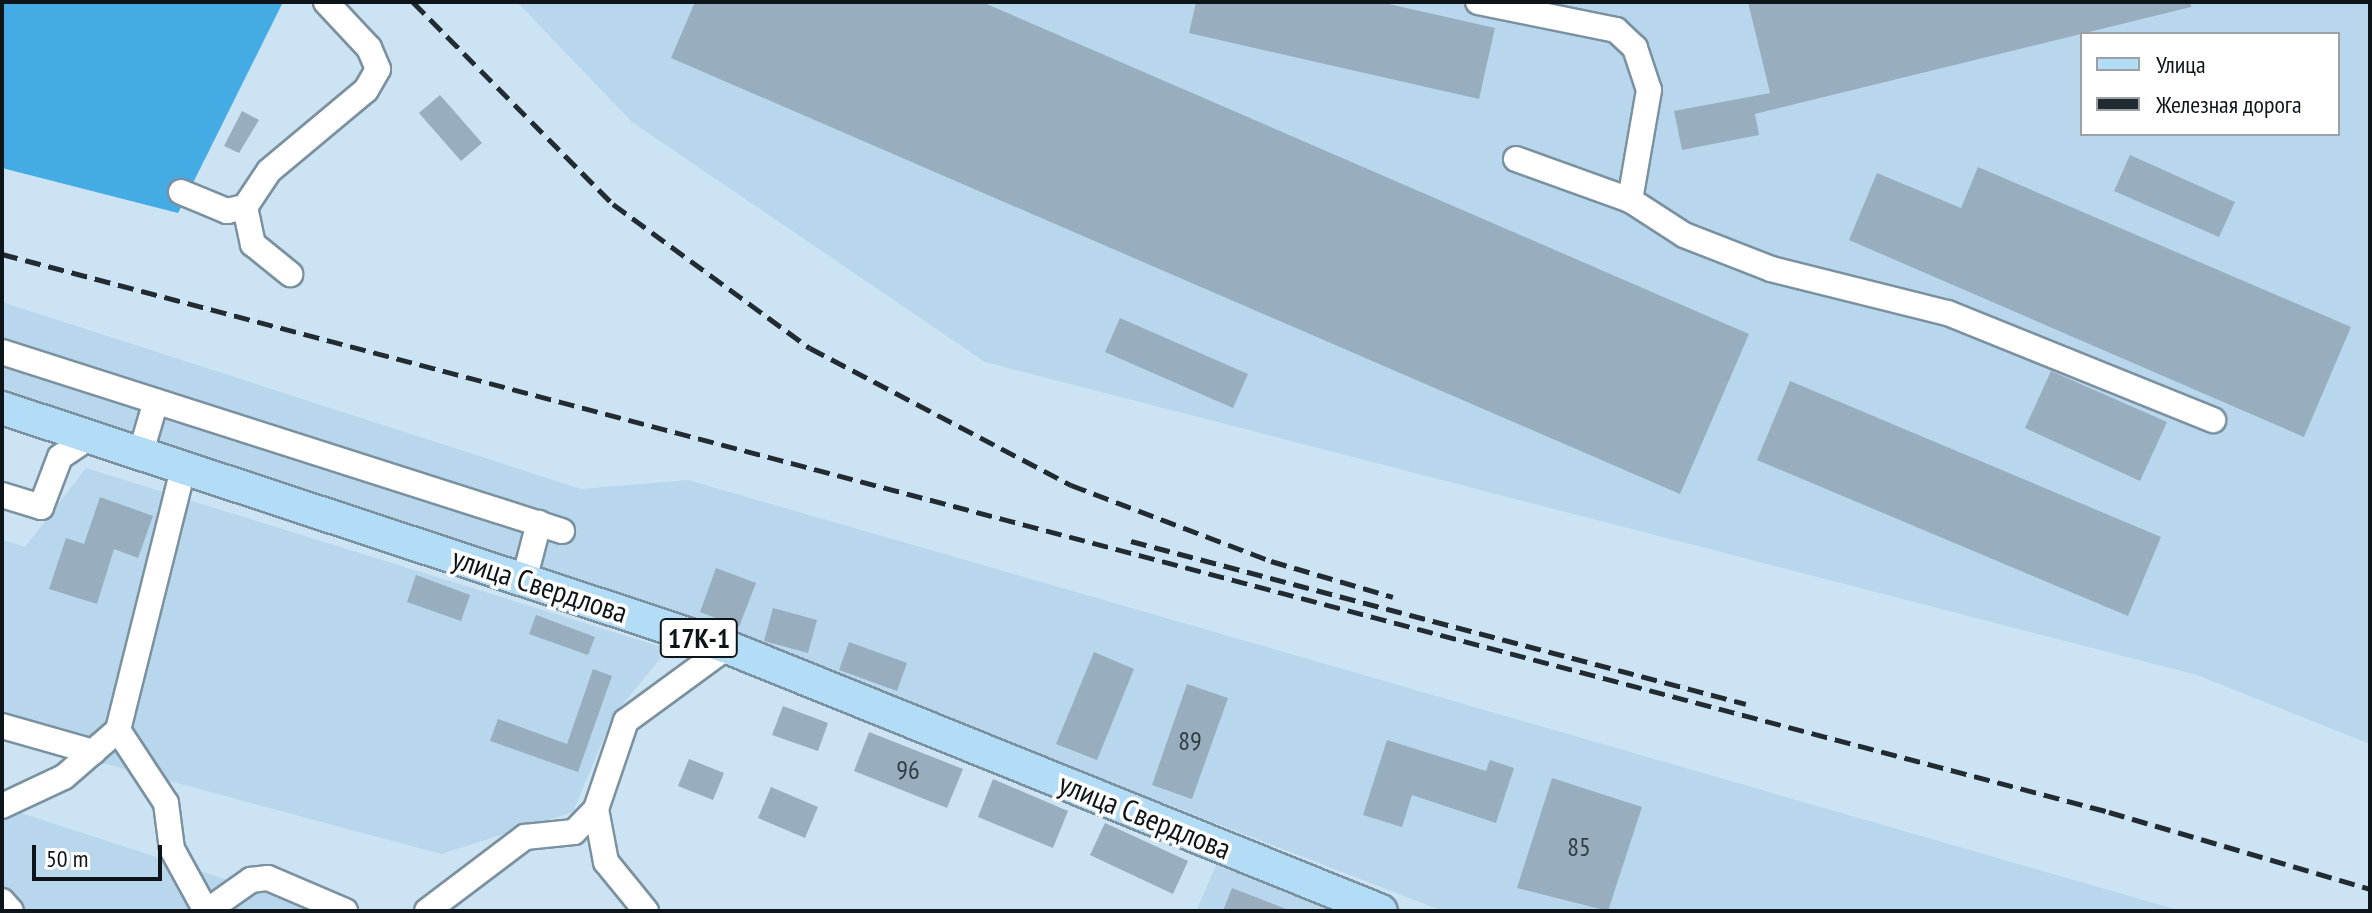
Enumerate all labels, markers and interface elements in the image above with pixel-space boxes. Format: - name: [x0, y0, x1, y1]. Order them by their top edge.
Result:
- legend: [2080, 32, 2340, 136]
- text: Улица: [2156, 49, 2206, 80]
- text: Железная дорога: [2156, 89, 2302, 120]
- street label: улица Свердлова: [448, 540, 632, 630]
- road number: 17К-1: [659, 614, 739, 662]
- house number: 89: [1178, 725, 1202, 757]
- house number: 96: [896, 754, 920, 786]
- street label: улица Свердлова: [1054, 765, 1236, 867]
- scale bar: [36, 829, 166, 879]
- house number: 85: [1567, 831, 1591, 863]
- text: 50 m: [46, 843, 88, 874]

